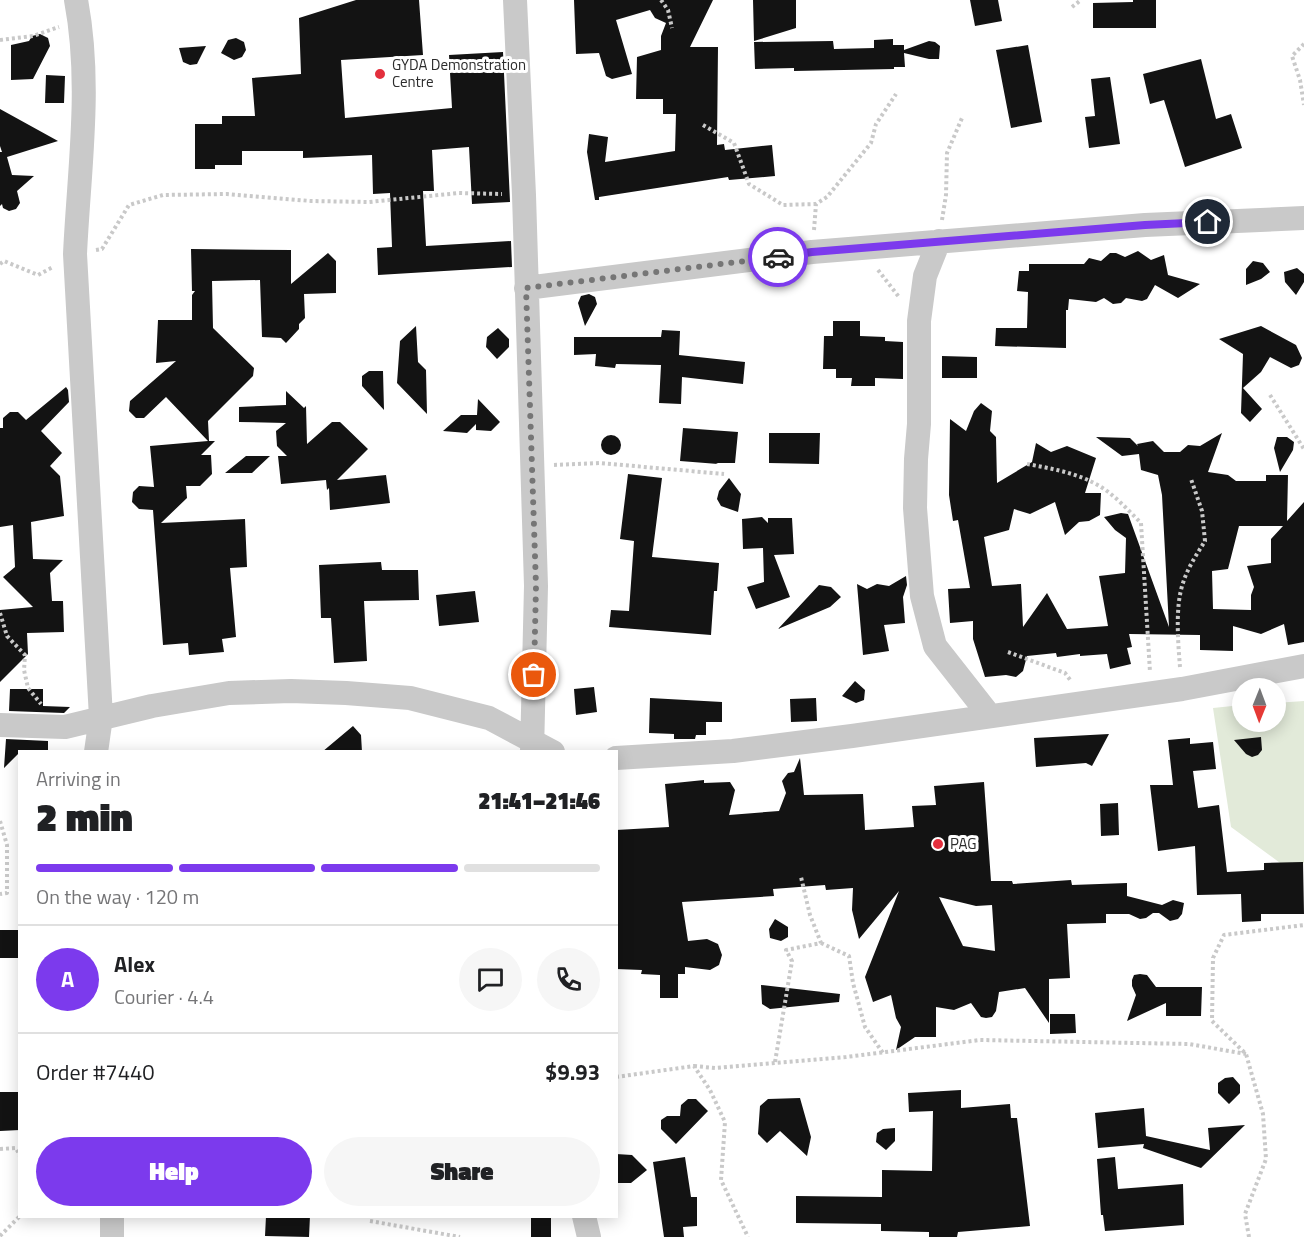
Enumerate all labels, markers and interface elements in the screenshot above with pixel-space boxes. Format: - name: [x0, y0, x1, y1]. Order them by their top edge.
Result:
- place label: GYDA Demonstration Centre: [392, 53, 526, 93]
- marker: GYDA Demonstration Centre: [373, 67, 387, 81]
- pin: [1182, 196, 1233, 247]
- icon: home: [1191, 205, 1224, 238]
- courier: [748, 227, 808, 287]
- icon: car: [762, 241, 795, 274]
- pin: [508, 649, 559, 700]
- icon: bag: [517, 658, 550, 691]
- north arrow: [1232, 678, 1286, 732]
- map controls: [1232, 678, 1286, 732]
- text: Arriving in: [36, 763, 121, 794]
- text: 21:41–21:46: [478, 784, 600, 818]
- text: 2 min: [36, 787, 133, 846]
- place label: PAG: [950, 832, 976, 855]
- marker: PAG: [931, 837, 945, 851]
- text: On the way · 120 m: [36, 881, 199, 912]
- text: Alex: [114, 947, 155, 981]
- button: chat: [459, 948, 522, 1011]
- button: phone: [537, 948, 600, 1011]
- text: A: [61, 962, 74, 996]
- text: Courier · 4.4: [114, 981, 214, 1012]
- text: Order #7440: [36, 1055, 155, 1089]
- text: $9.93: [545, 1055, 600, 1089]
- button: Help: [36, 1137, 312, 1206]
- button: Share: [324, 1137, 600, 1206]

